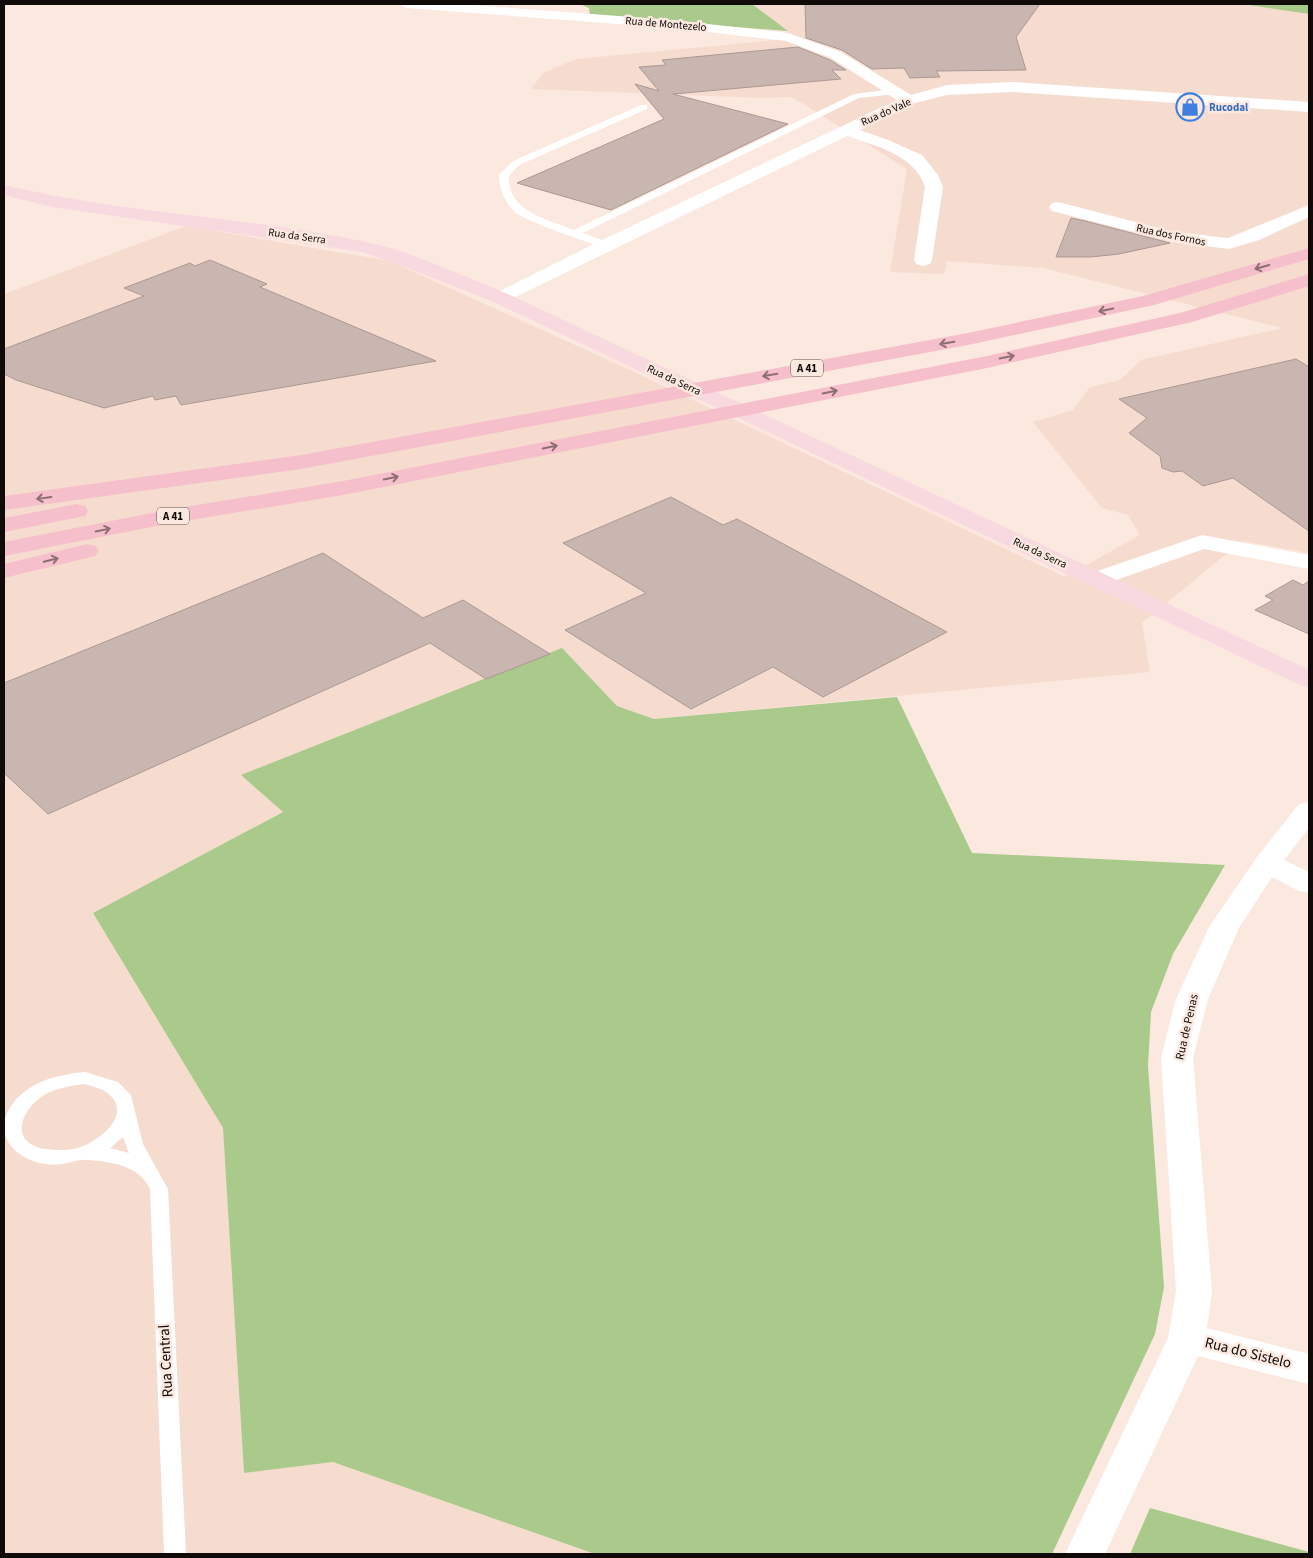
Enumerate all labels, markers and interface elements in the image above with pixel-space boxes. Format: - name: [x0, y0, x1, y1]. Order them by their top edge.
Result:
- street label: Rua de Montezelo: [625, 13, 707, 35]
- shop icon: Rucodal: [1175, 92, 1205, 122]
- street label: Rua do Vale: [859, 94, 914, 130]
- place label: Rucodal: [1209, 100, 1249, 115]
- street label: Rua dos Fornos: [1135, 220, 1207, 250]
- street label: Rua da Serra: [267, 225, 327, 247]
- one-way arrow: [1255, 263, 1271, 273]
- one-way arrow: [1098, 306, 1114, 315]
- one-way arrow: [939, 338, 955, 348]
- one-way arrow: [998, 352, 1014, 362]
- road number: A 41: [791, 359, 823, 376]
- street label: Rua da Serra: [645, 361, 703, 399]
- one-way arrow: [762, 371, 778, 381]
- one-way arrow: [822, 387, 838, 397]
- one-way arrow: [542, 442, 558, 451]
- one-way arrow: [382, 473, 398, 483]
- one-way arrow: [37, 493, 53, 503]
- road number: A 41: [157, 508, 189, 524]
- one-way arrow: [95, 525, 111, 534]
- street label: Rua da Serra: [1011, 534, 1069, 572]
- one-way arrow: [43, 554, 59, 564]
- street label: Rua de Penas: [1171, 992, 1203, 1062]
- street label: Rua Central: [154, 1324, 178, 1398]
- street label: Rua do Sistelo: [1202, 1332, 1294, 1374]

